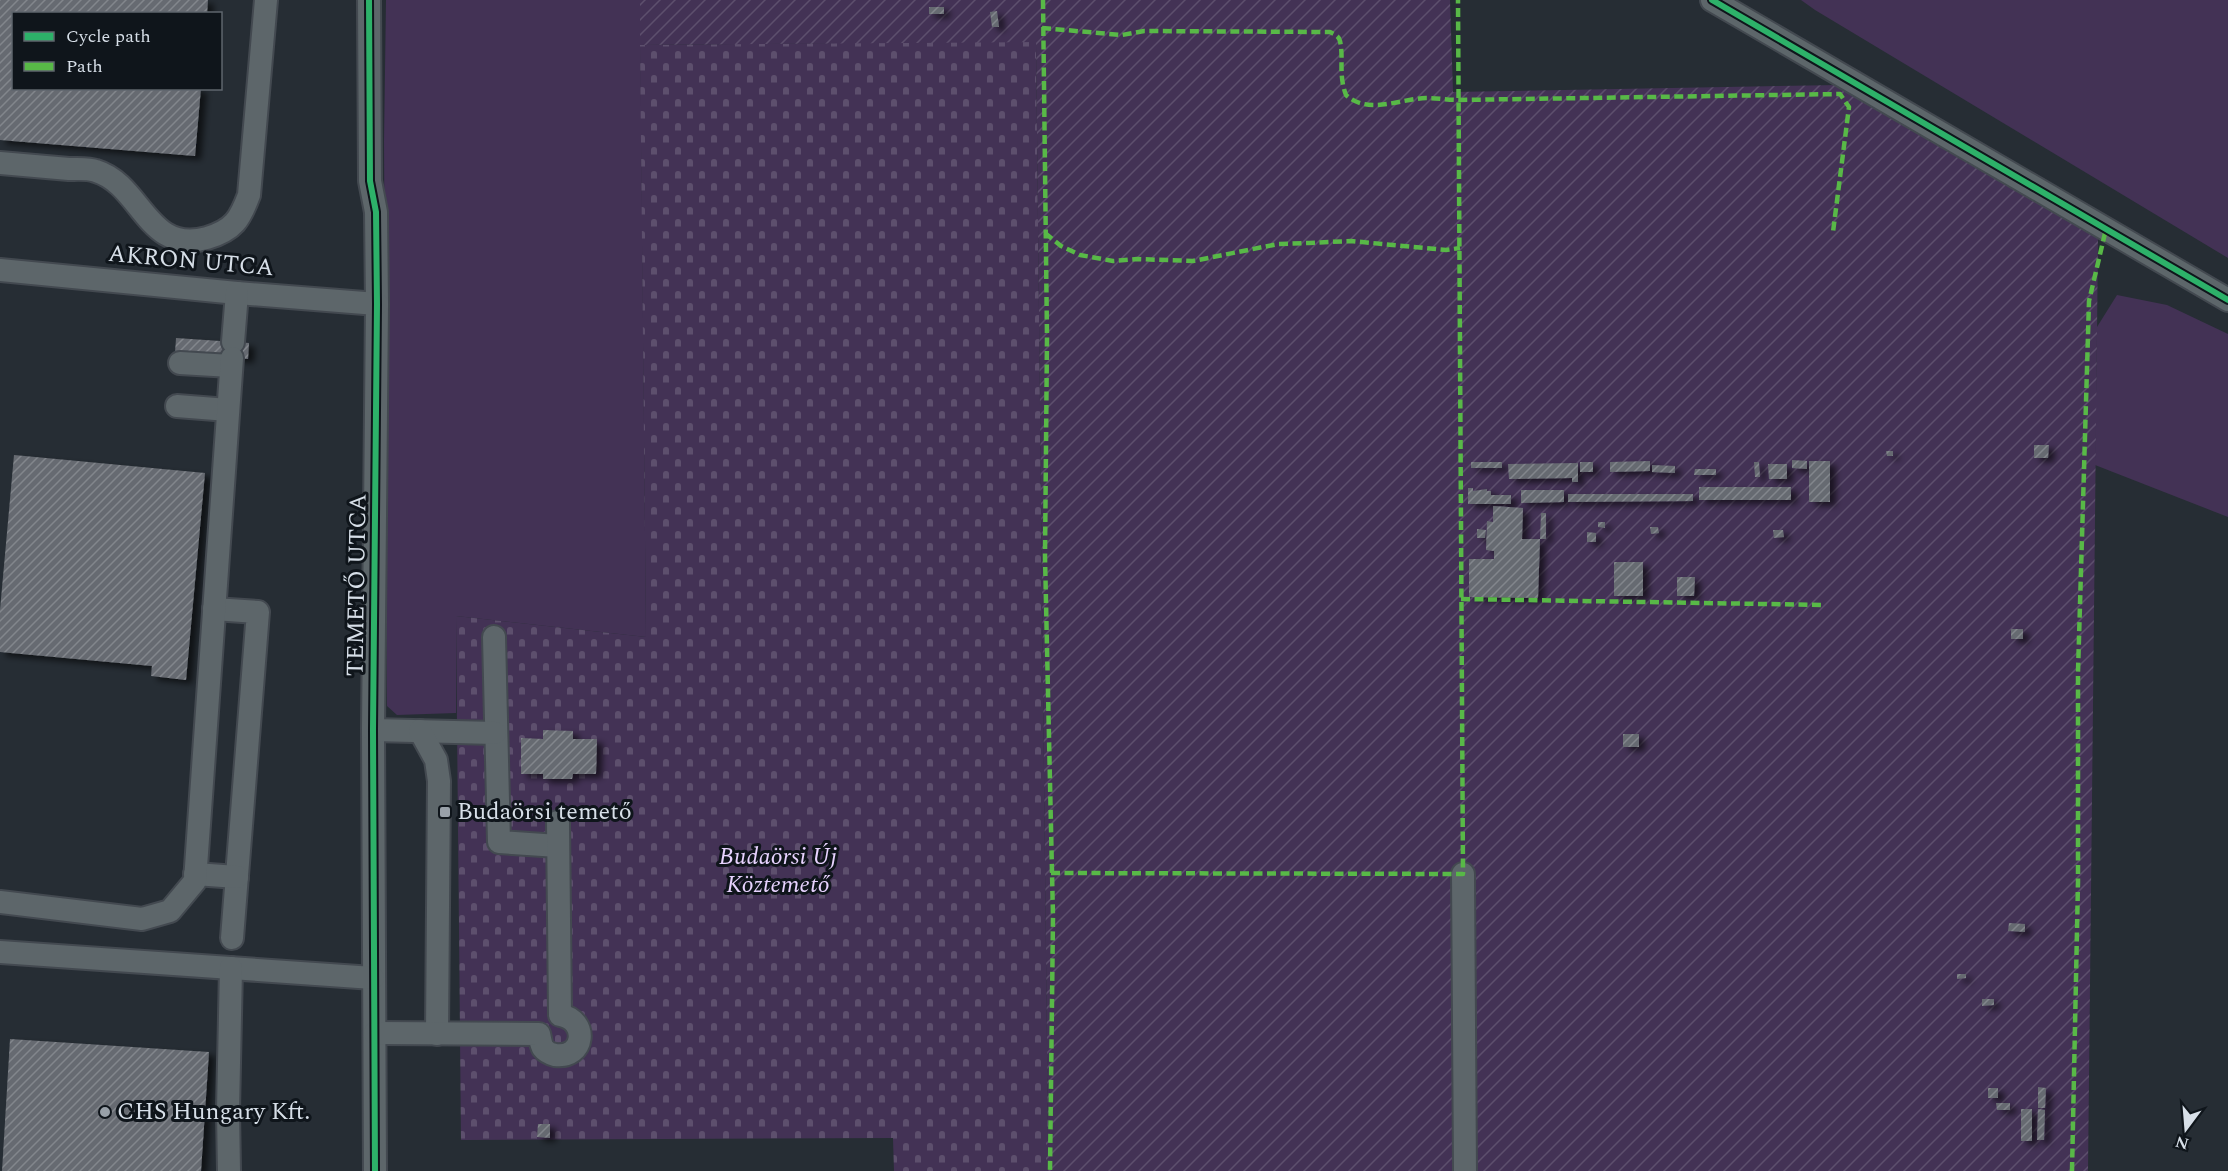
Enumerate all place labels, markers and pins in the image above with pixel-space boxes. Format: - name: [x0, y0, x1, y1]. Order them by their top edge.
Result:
- place label: Budaörsi temető: [457, 794, 632, 830]
- marker: Budaörsi temető: [438, 805, 452, 819]
- place label: CHS Hungary Kft.: [117, 1094, 310, 1130]
- marker: CHS Hungary Kft.: [98, 1105, 112, 1119]

